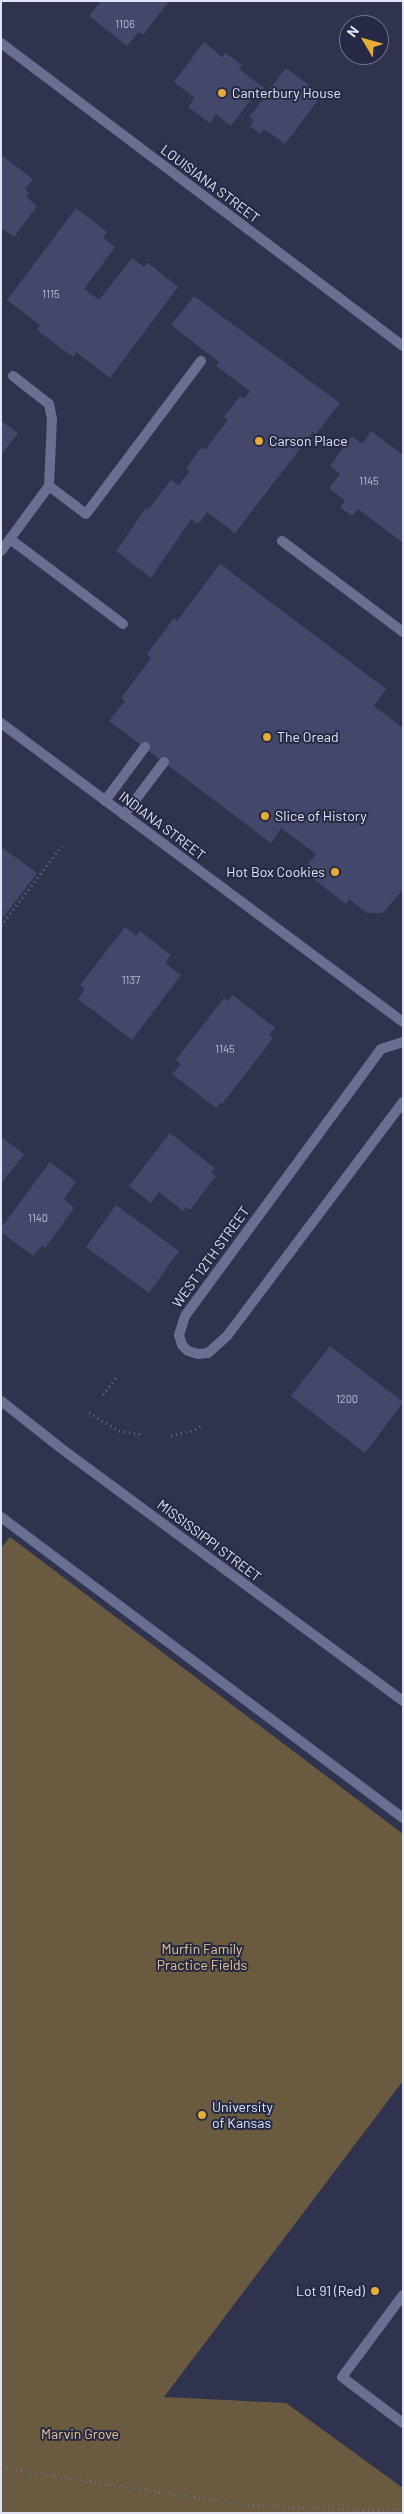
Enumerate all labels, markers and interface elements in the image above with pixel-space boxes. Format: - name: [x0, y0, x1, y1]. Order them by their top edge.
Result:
- north arrow: [339, 15, 389, 65]
- house number: 1106: [115, 17, 135, 31]
- text: N: [343, 22, 362, 40]
- place label: Canterbury House: [232, 85, 341, 101]
- marker: Canterbury House: [216, 87, 228, 99]
- street label: LOUISIANA STREET: [157, 141, 263, 227]
- house number: 1115: [42, 287, 60, 301]
- place label: Carson Place: [269, 433, 348, 449]
- marker: Carson Place: [253, 435, 265, 447]
- house number: 1145: [359, 474, 379, 488]
- place label: The Oread: [277, 729, 339, 745]
- marker: The Oread: [261, 731, 273, 743]
- street label: INDIANA STREET: [116, 788, 208, 864]
- place label: Slice of History: [275, 808, 367, 824]
- marker: Slice of History: [259, 810, 271, 822]
- place label: Hot Box Cookies: [226, 864, 325, 880]
- marker: Hot Box Cookies: [329, 866, 341, 878]
- house number: 1137: [122, 973, 140, 987]
- house number: 1145: [215, 1042, 235, 1056]
- street label: WEST 12TH STREET: [169, 1203, 253, 1311]
- house number: 1140: [28, 1211, 48, 1225]
- house number: 1200: [336, 1392, 358, 1406]
- street label: MISSISSIPPI STREET: [154, 1496, 264, 1586]
- park label: Murfin Family Practice Fields: [157, 1941, 247, 1974]
- place label: University of Kansas: [212, 2099, 273, 2132]
- marker: University of Kansas: [196, 2109, 208, 2121]
- place label: Lot 91 (Red): [296, 2283, 365, 2299]
- marker: Lot 91 (Red): [369, 2285, 381, 2297]
- park label: Marvin Grove: [41, 2426, 119, 2442]

